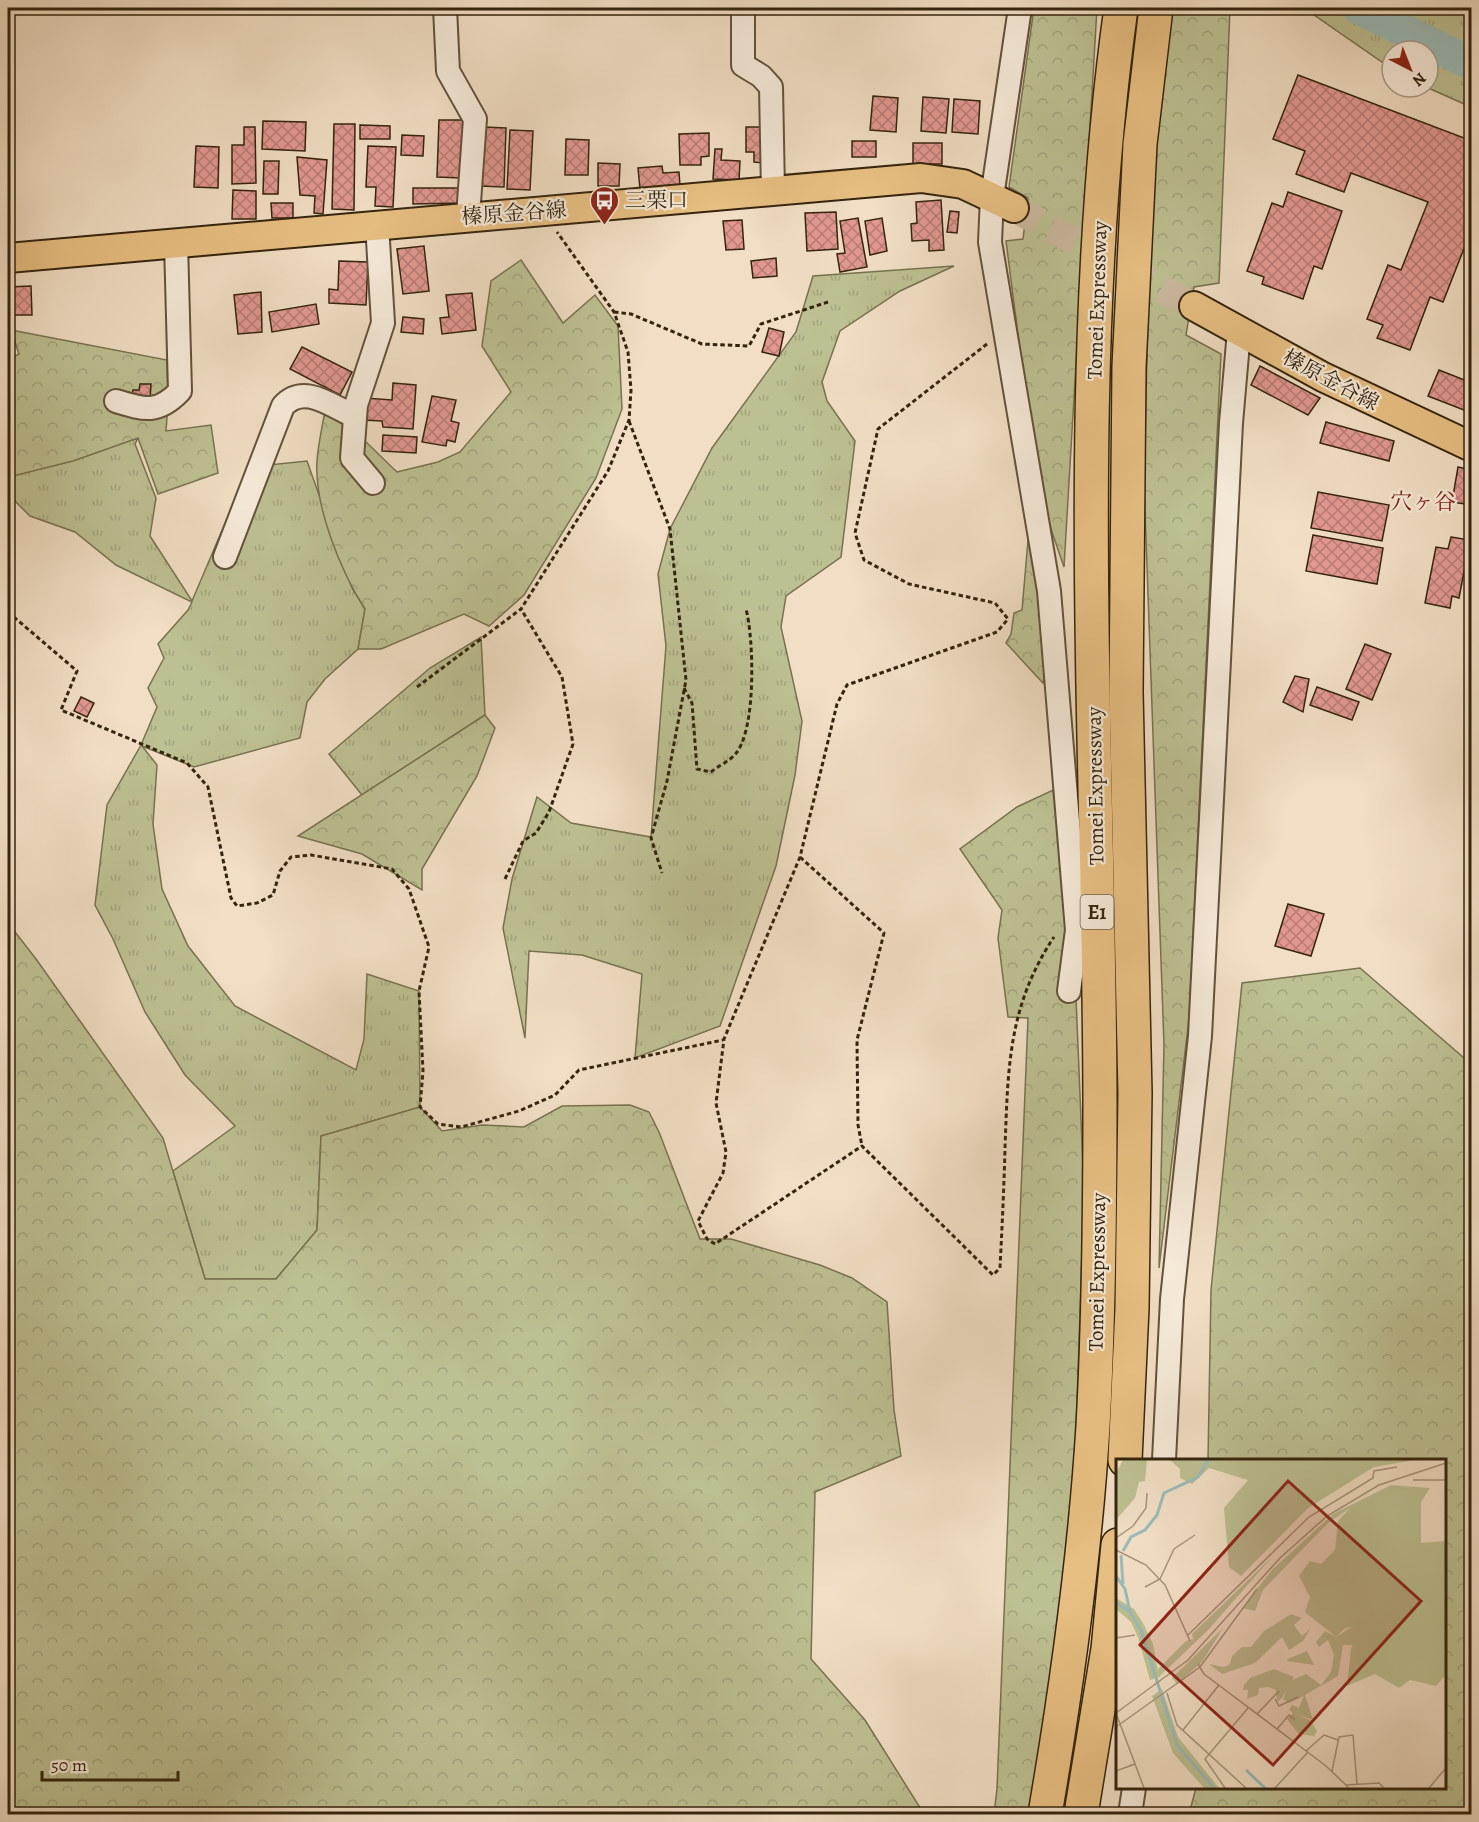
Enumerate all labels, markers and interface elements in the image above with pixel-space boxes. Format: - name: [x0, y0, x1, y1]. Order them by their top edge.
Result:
- north arrow: [1380, 39, 1440, 99]
- text: N: [1407, 67, 1431, 92]
- bus stop icon: 三栗口: [588, 184, 620, 226]
- place label: 三栗口: [625, 186, 688, 214]
- street label: 榛原金谷線: [461, 195, 567, 231]
- street label: Tomei Expressway: [1080, 220, 1114, 380]
- street label: 榛原金谷線: [1278, 343, 1384, 417]
- district label: 穴ヶ谷: [1390, 487, 1456, 517]
- street label: Tomei Expressway: [1080, 706, 1110, 865]
- road number: E1: [1080, 895, 1114, 929]
- street label: Tomei Expressway: [1082, 1192, 1112, 1351]
- inset map: [1116, 1459, 1446, 1789]
- scale bar: [42, 1744, 178, 1782]
- text: 50 m: [51, 1753, 87, 1777]

